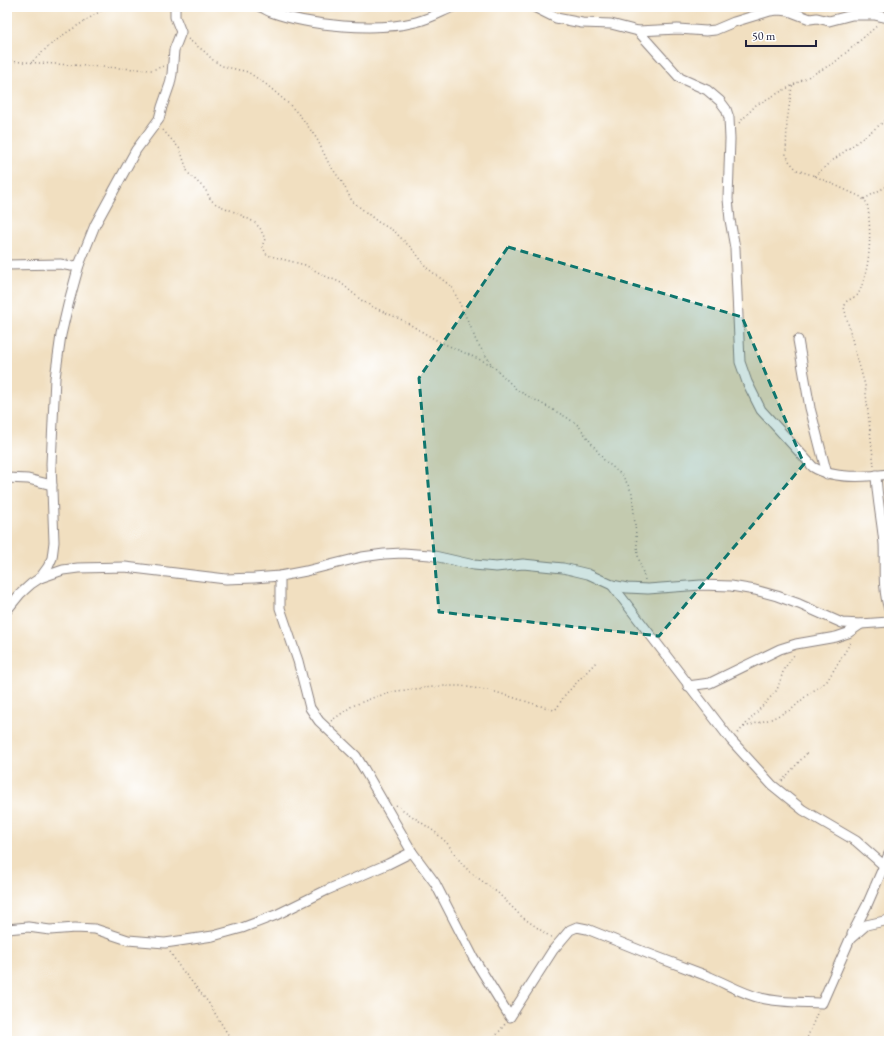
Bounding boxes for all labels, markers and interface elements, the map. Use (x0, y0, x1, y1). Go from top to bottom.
scale bar (746, 22, 816, 48)
text: 50 m (752, 28, 776, 44)

